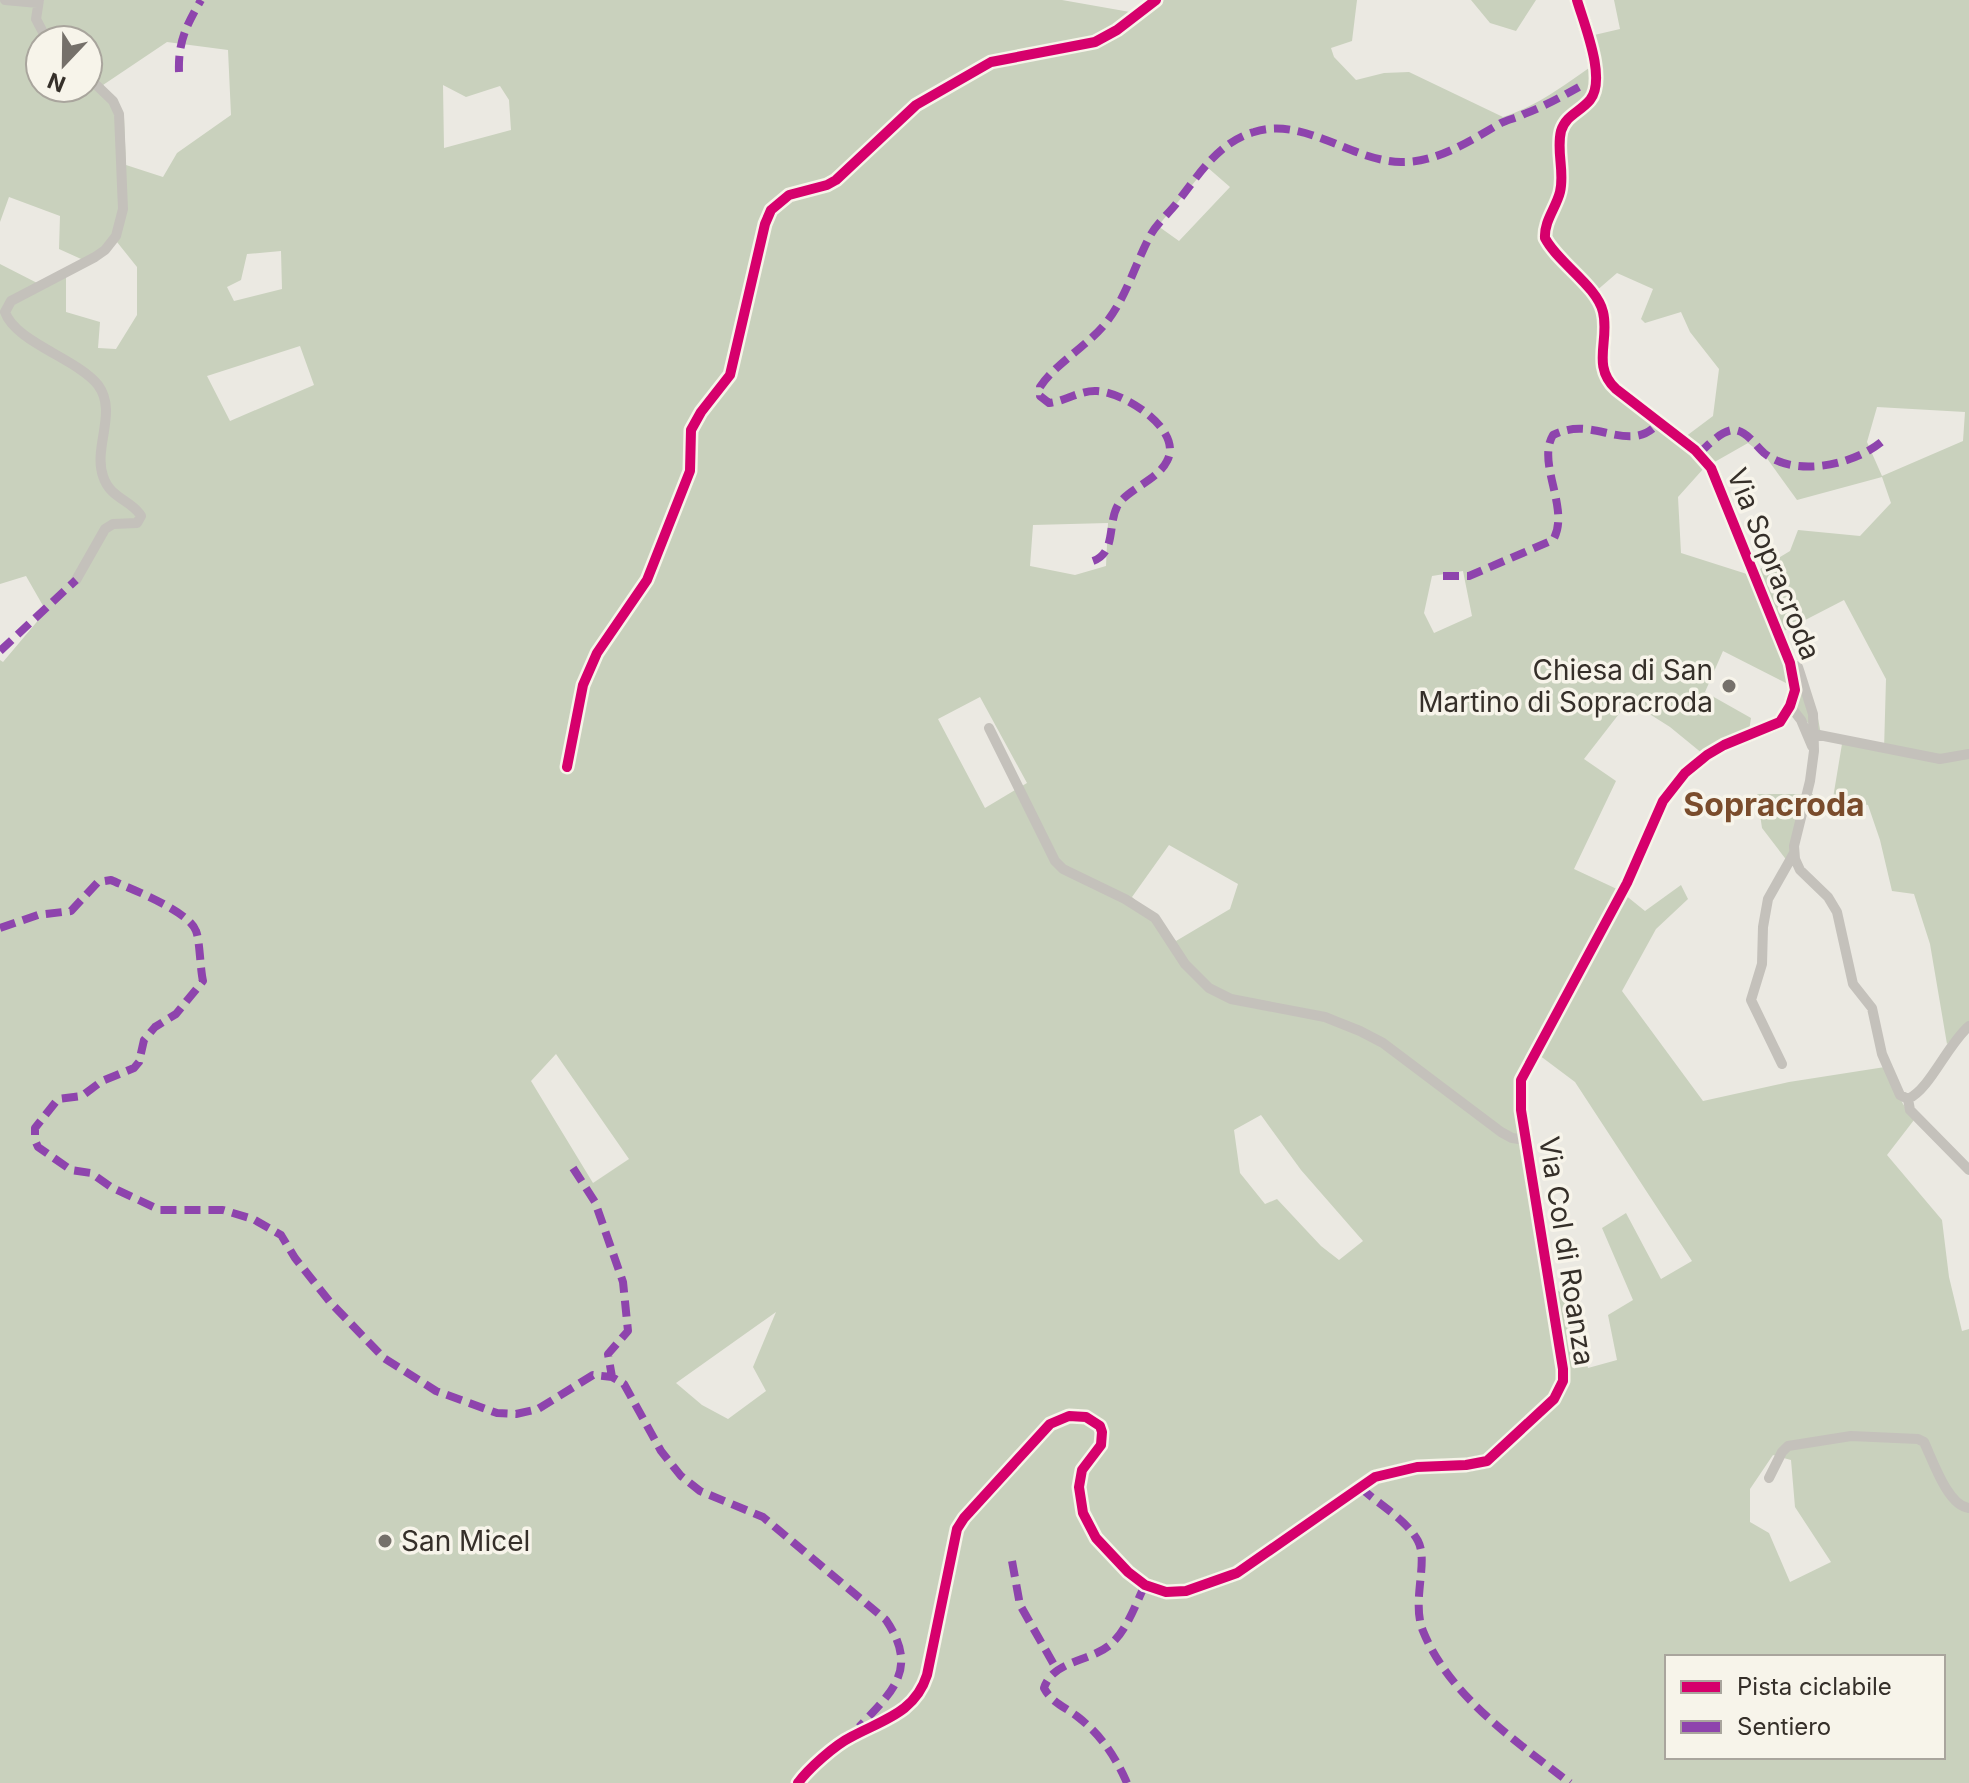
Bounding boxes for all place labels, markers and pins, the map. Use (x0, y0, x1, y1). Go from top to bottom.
place label: Chiesa di San Martino di Sopracroda (1418, 653, 1713, 719)
marker: Chiesa di San Martino di Sopracroda (1720, 677, 1738, 695)
place label: San Micel (401, 1524, 530, 1558)
marker: San Micel (376, 1532, 394, 1550)

